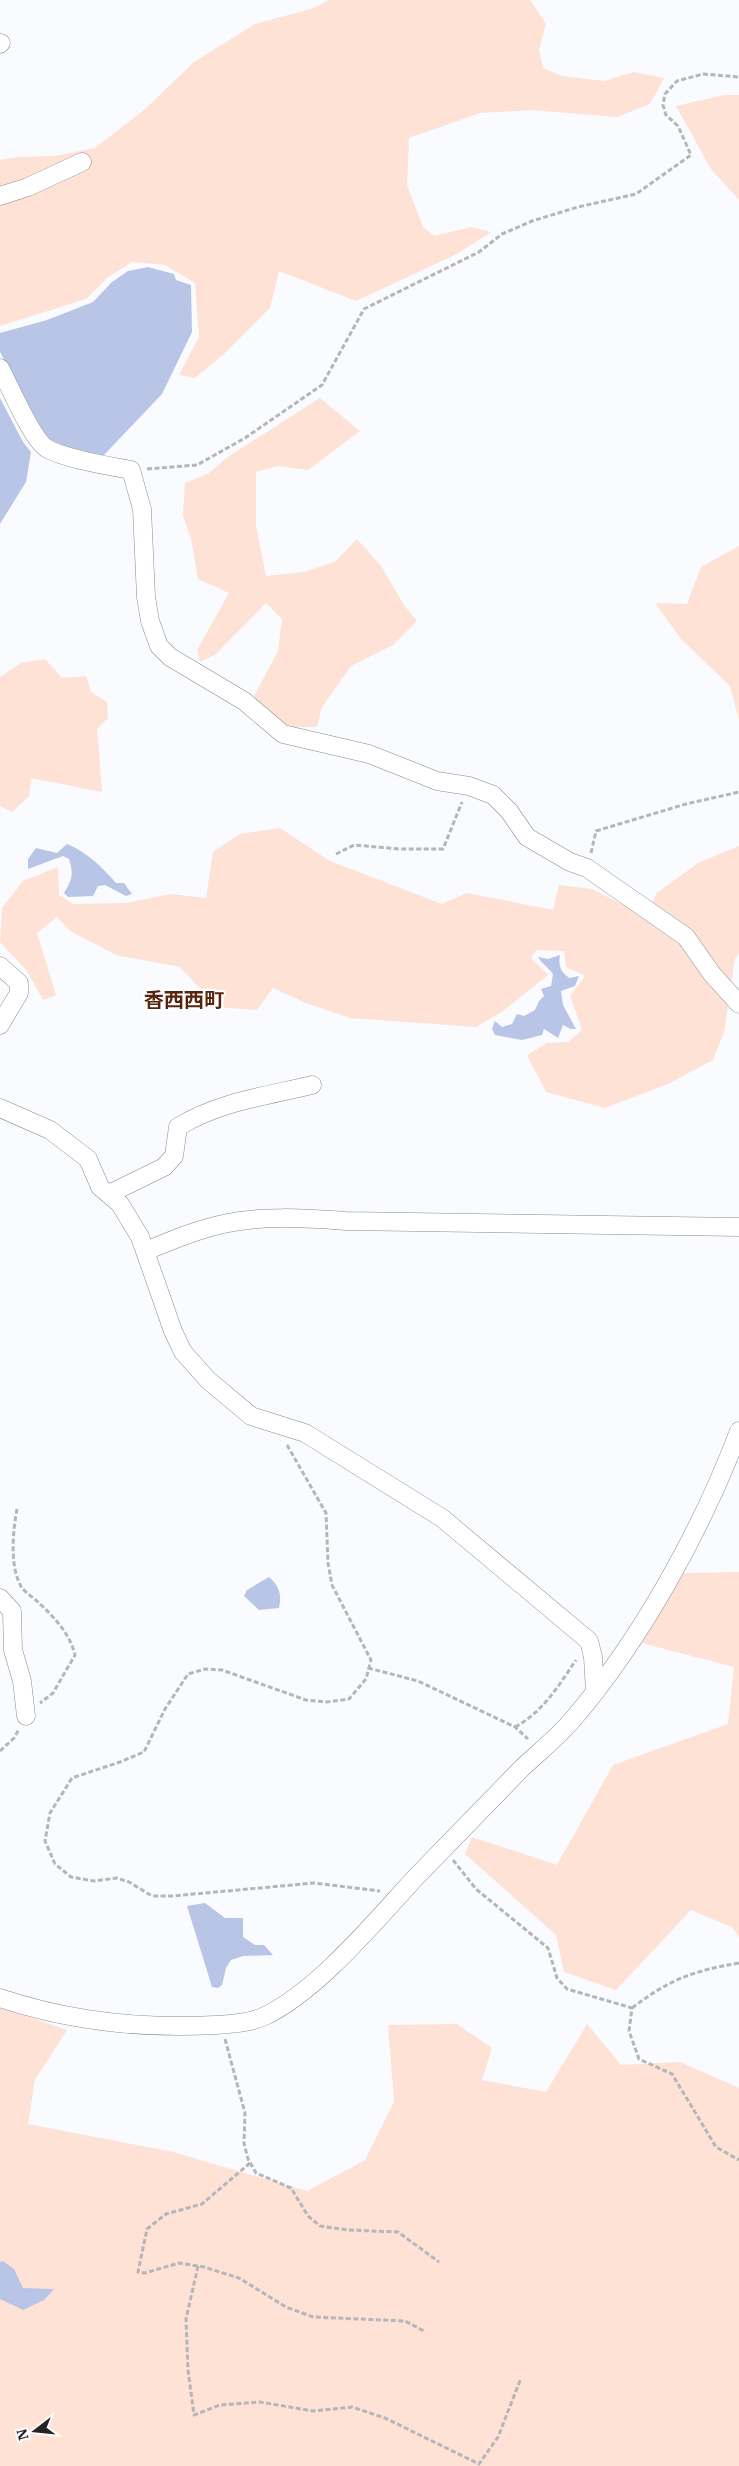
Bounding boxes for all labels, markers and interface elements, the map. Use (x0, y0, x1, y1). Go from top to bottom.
district label: 香西西町 (144, 986, 224, 1013)
north arrow (10, 2406, 60, 2456)
text: N (12, 2427, 33, 2442)

